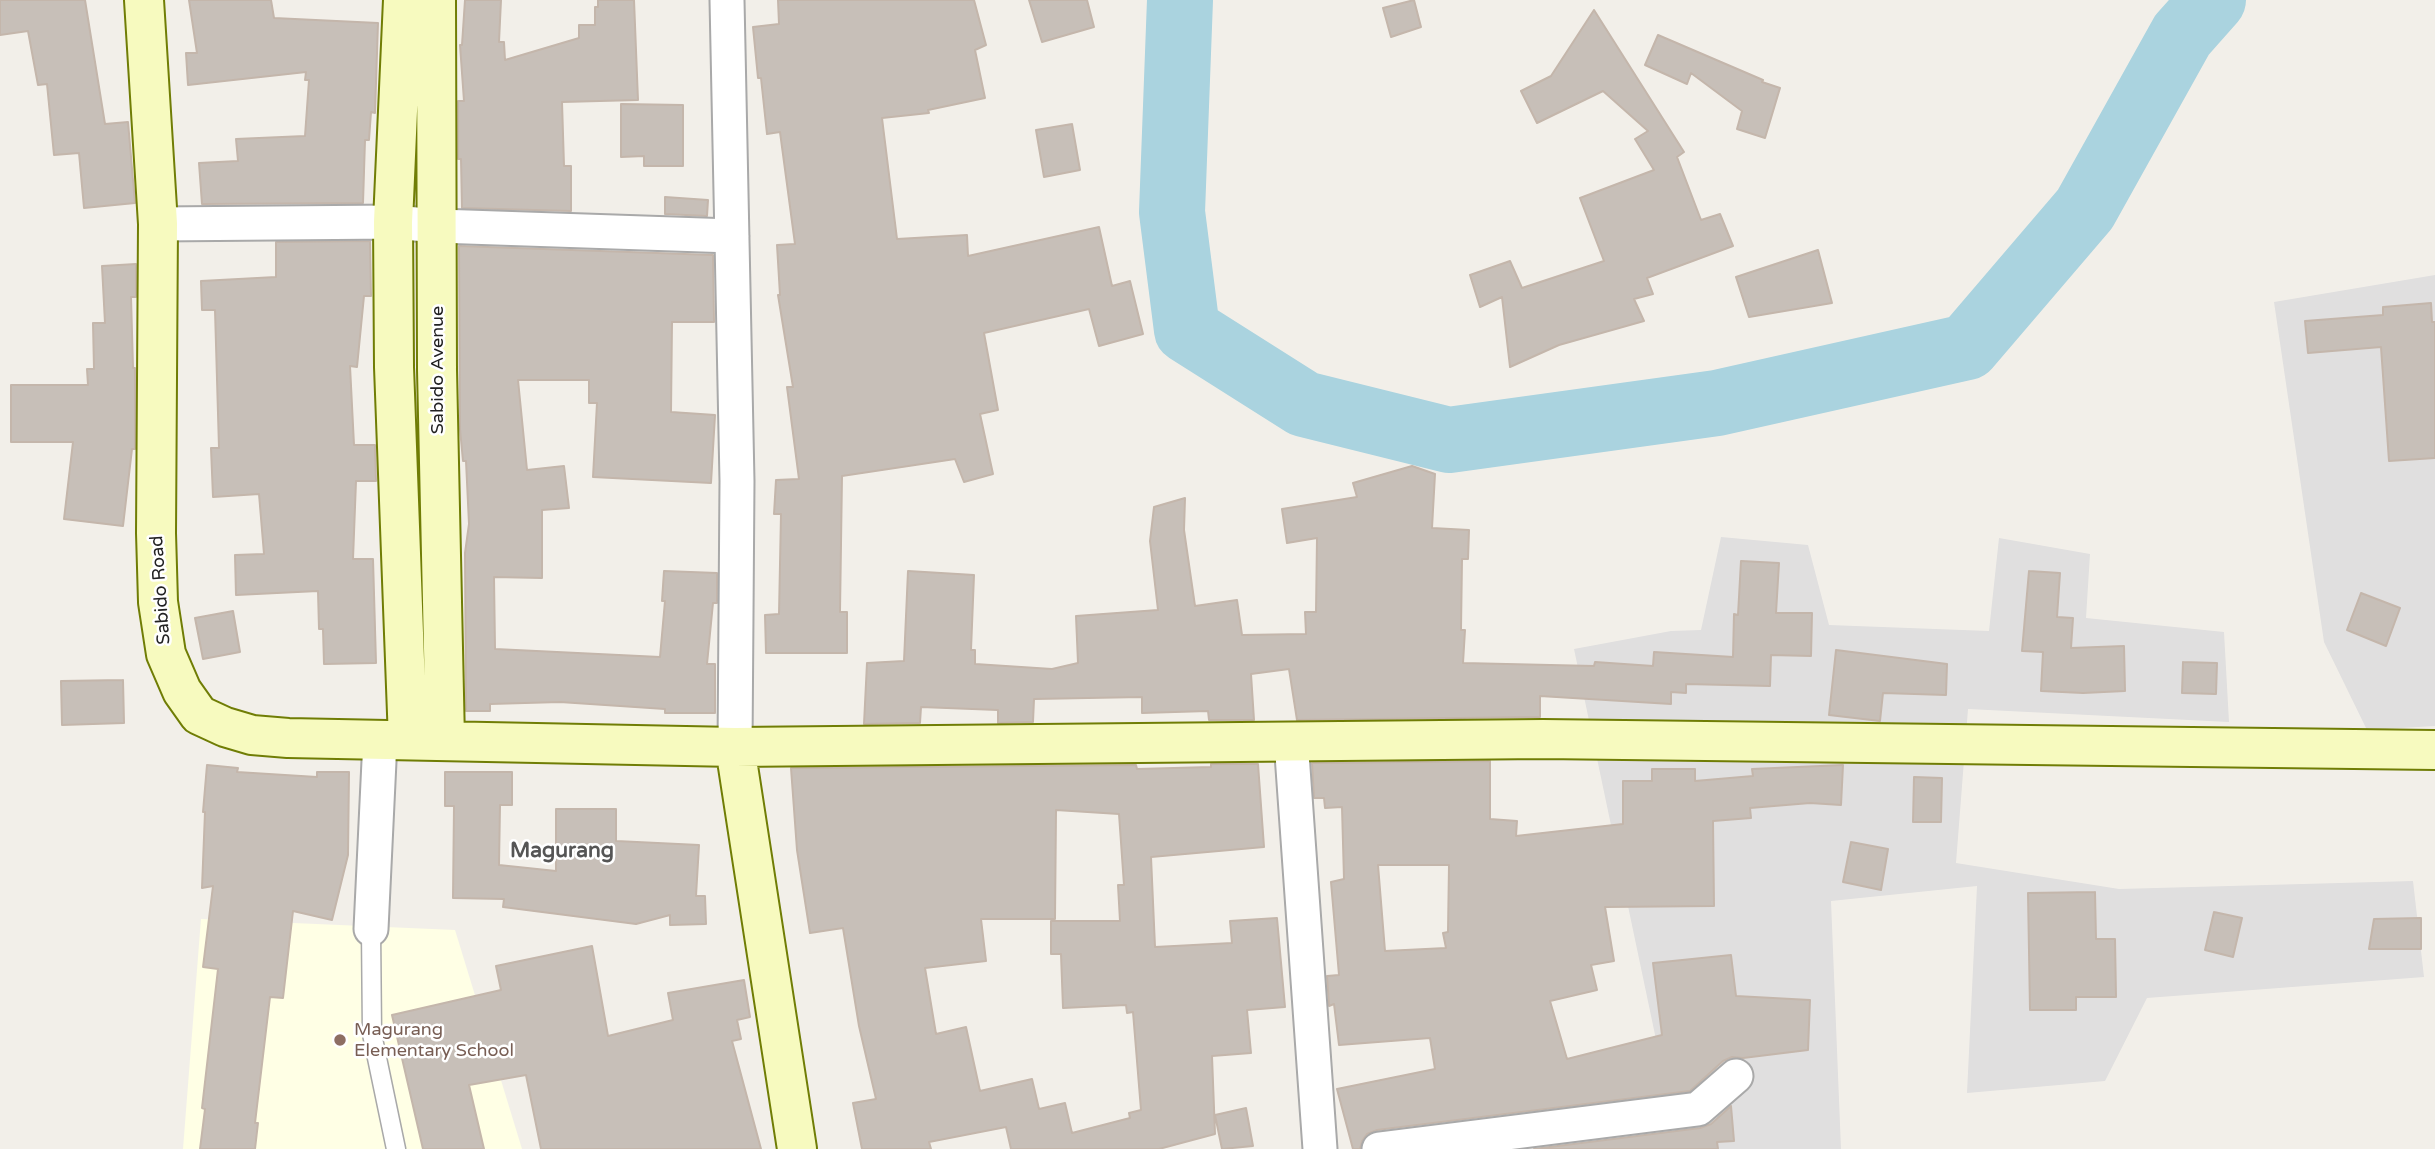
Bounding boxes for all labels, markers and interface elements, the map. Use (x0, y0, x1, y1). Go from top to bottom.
street label: Sabido Avenue (427, 306, 449, 434)
street label: Sabido Road (146, 535, 176, 645)
district label: Magurang (510, 838, 614, 864)
place label: Magurang Elementary School (354, 1019, 514, 1062)
marker: Magurang Elementary School (332, 1032, 348, 1048)

